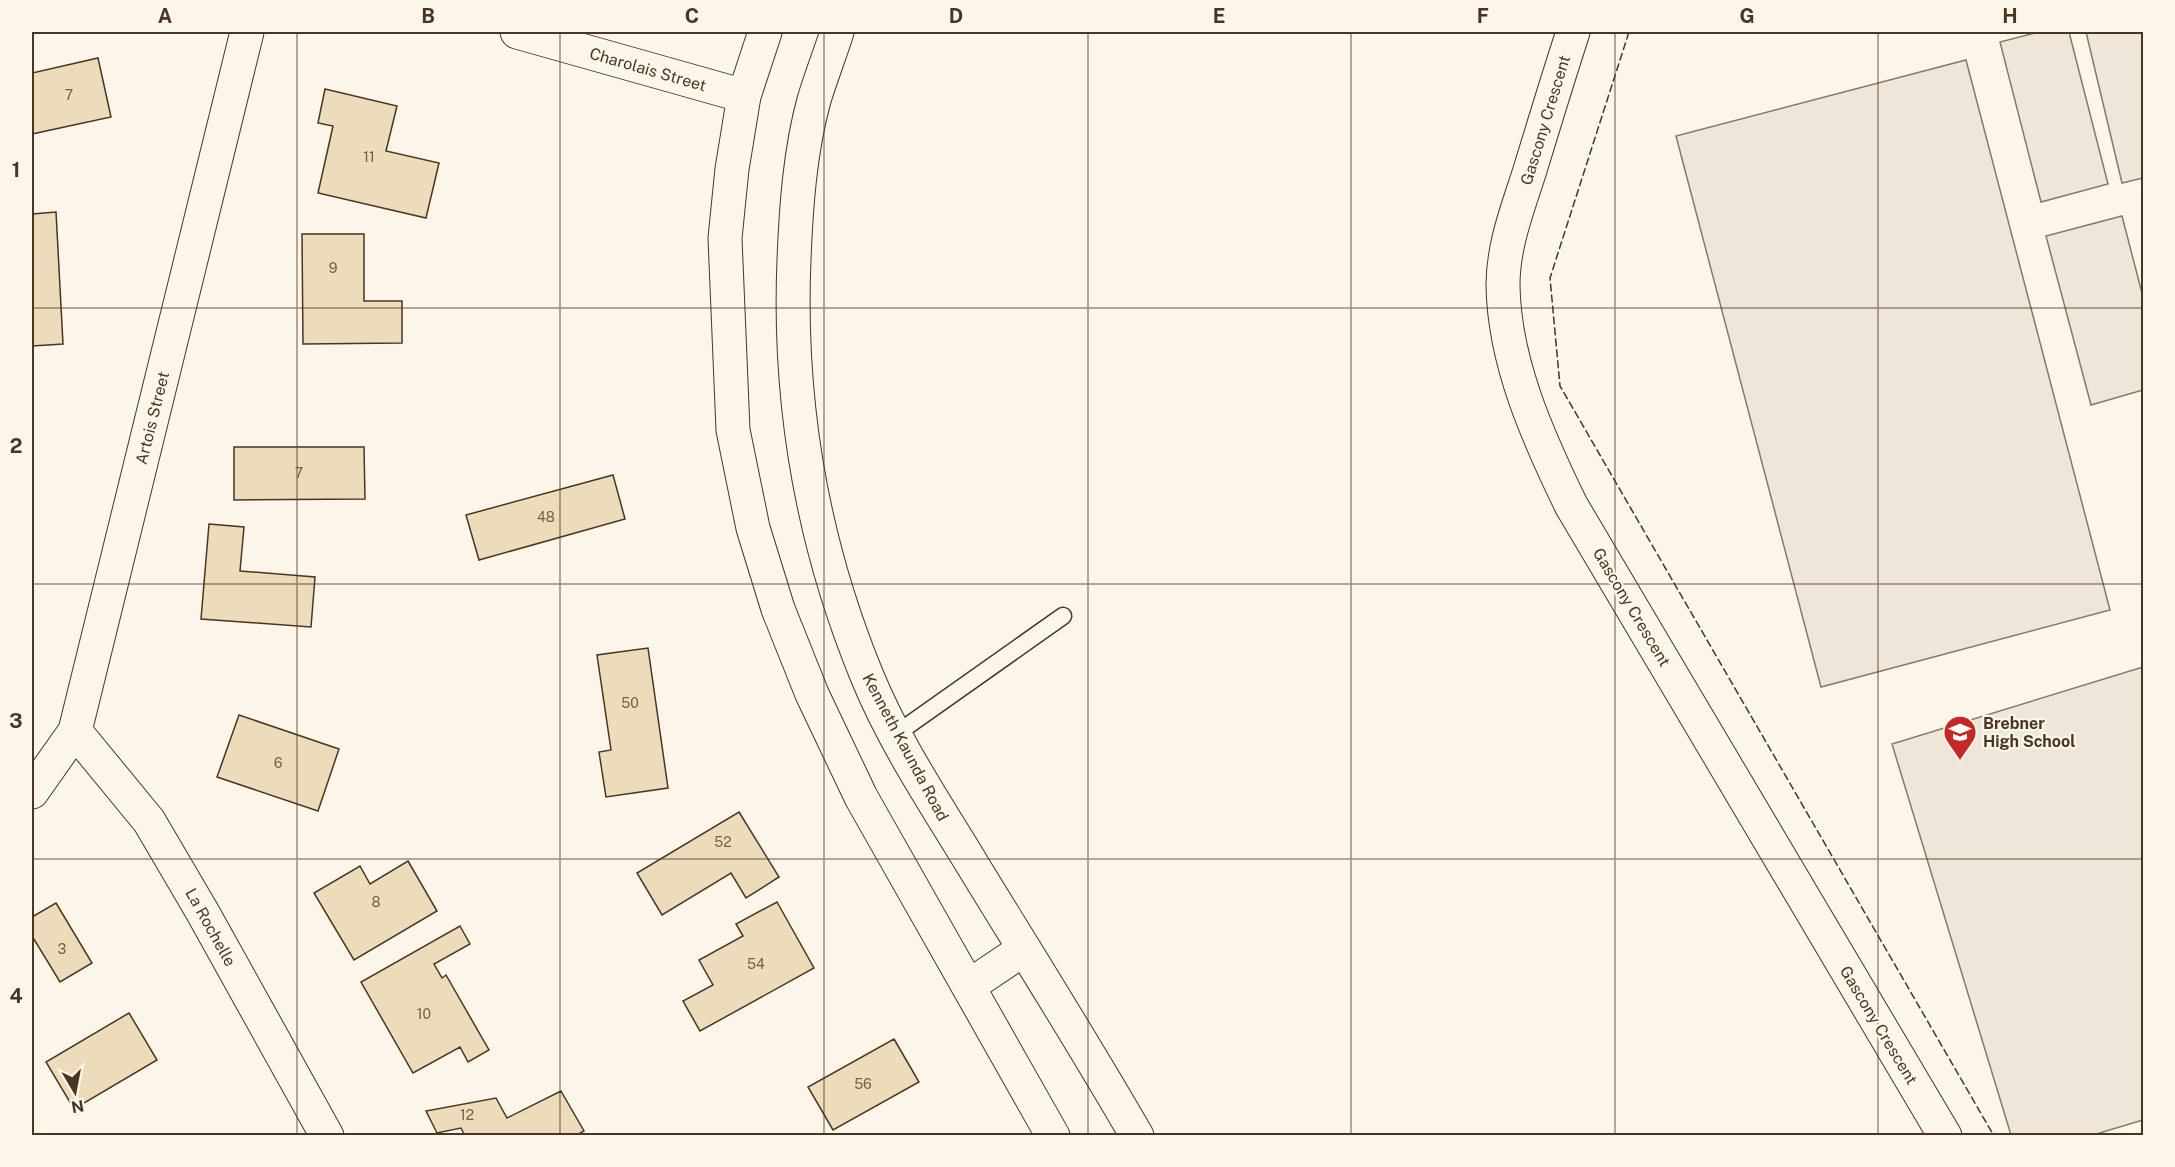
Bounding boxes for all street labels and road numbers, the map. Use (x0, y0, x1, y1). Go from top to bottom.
street label: Charolais Street (587, 44, 708, 95)
street label: Gascony Crescent (1517, 53, 1574, 187)
street label: Artois Street (132, 370, 173, 467)
street label: Gascony Crescent (1589, 545, 1674, 670)
street label: Kenneth Kaunda Road (859, 670, 953, 824)
street label: La Rochelle (181, 885, 240, 970)
street label: Gascony Crescent (1836, 963, 1921, 1088)

